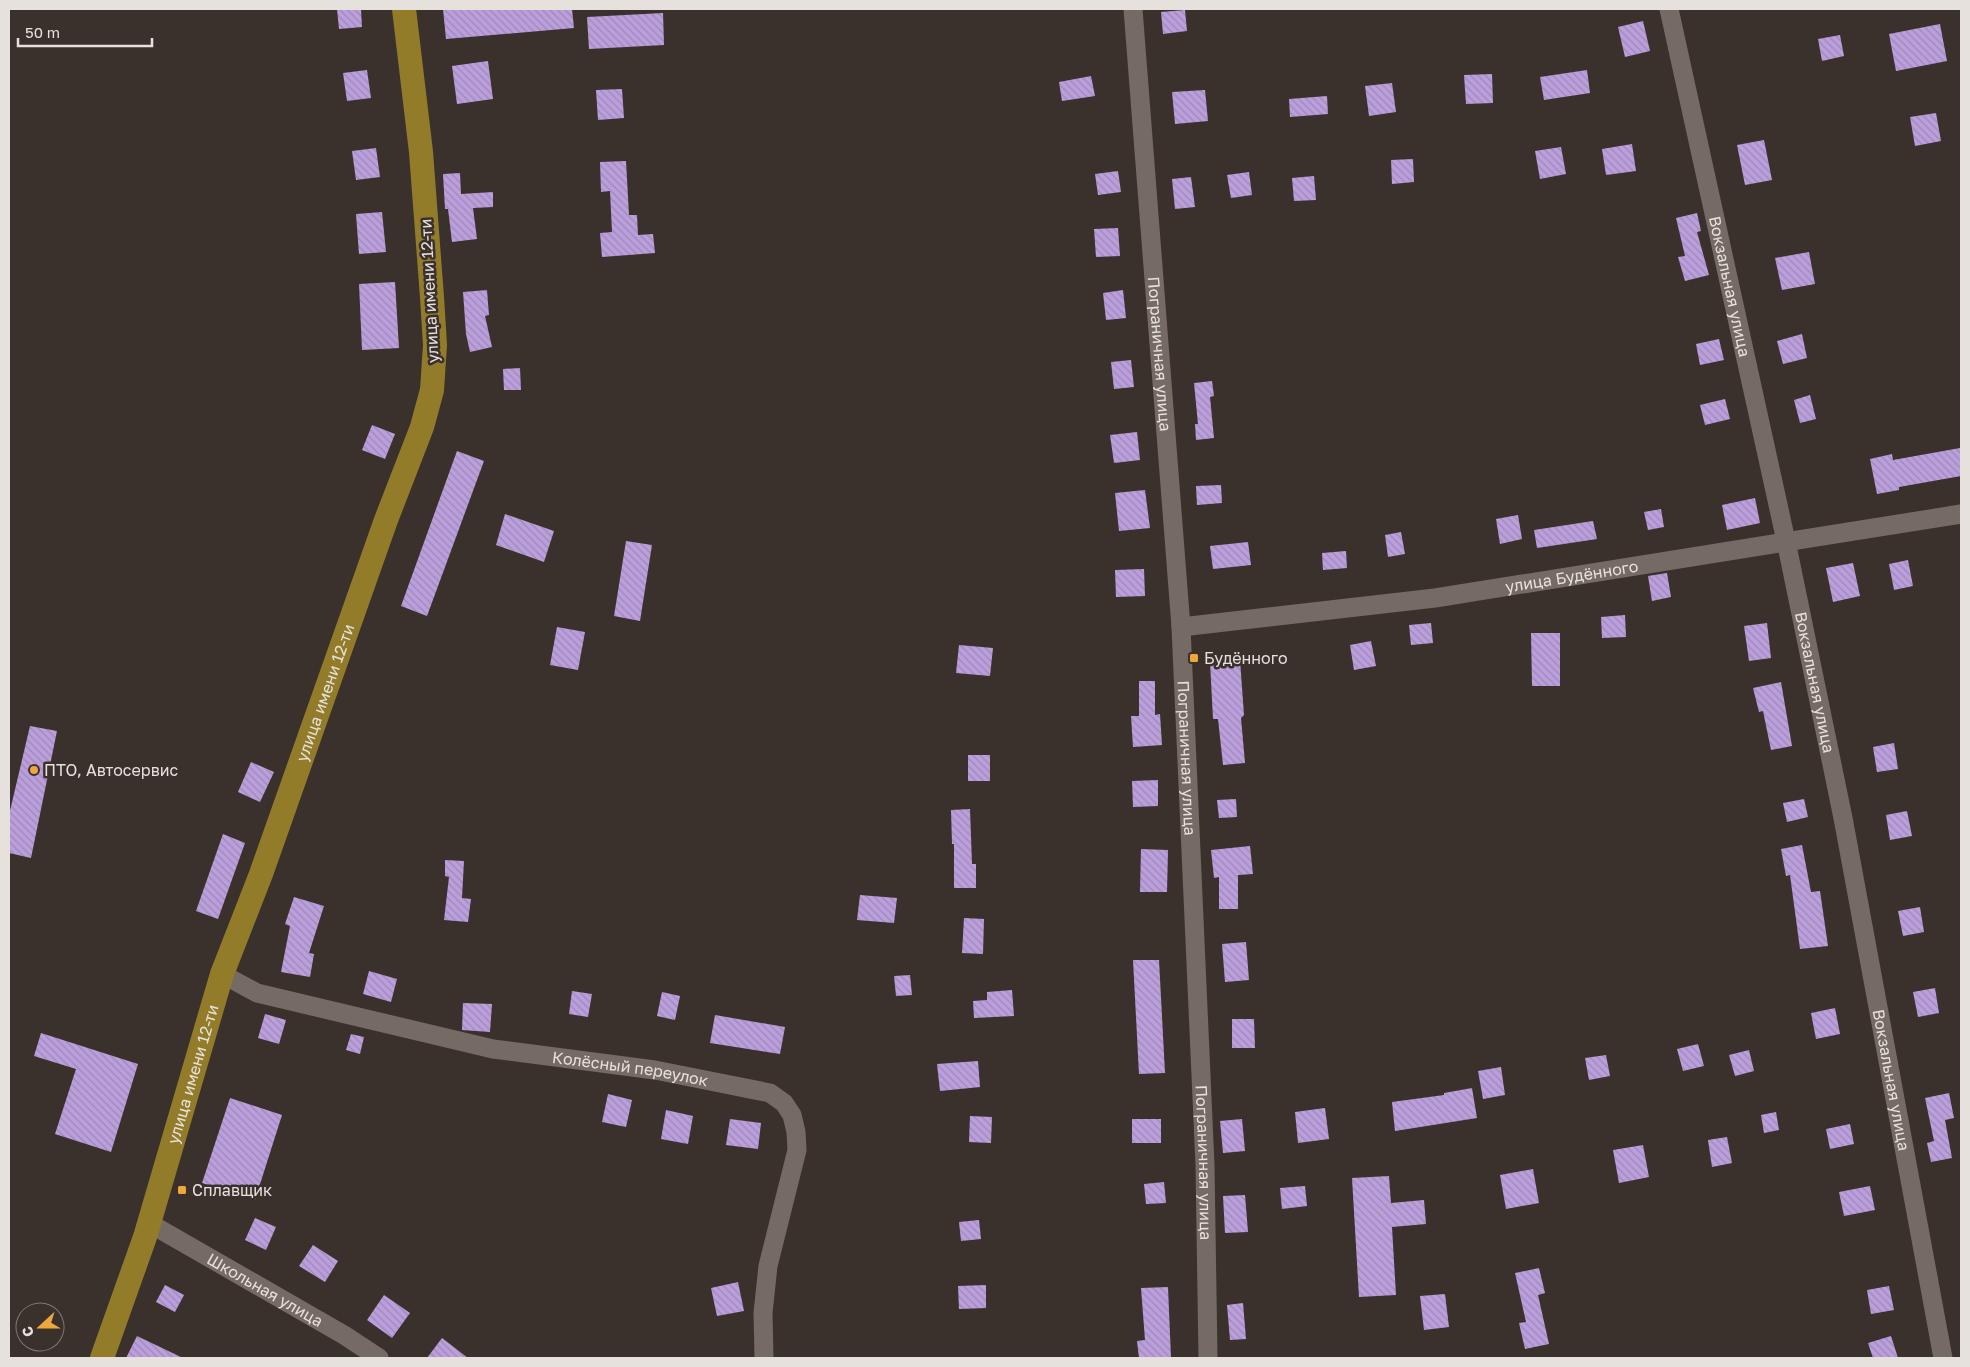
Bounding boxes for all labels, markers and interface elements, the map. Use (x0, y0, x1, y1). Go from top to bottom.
scale bar (18, 15, 151, 47)
text: 50 m (25, 23, 60, 41)
street label: Вокзальная улица (1705, 214, 1755, 359)
street label: улица имени 12-ти (415, 218, 443, 364)
street label: Пограничная улица (1144, 276, 1176, 432)
street label: улица Будённого (1504, 556, 1640, 597)
street label: Вокзальная улица (1791, 610, 1839, 755)
street label: улица имени 12-ти (292, 621, 358, 764)
place label: Будённого (1204, 648, 1288, 668)
marker: Будённого (1188, 652, 1200, 664)
street label: Пограничная улица (1173, 680, 1200, 836)
place label: ПТО, Автосервис (44, 760, 178, 780)
marker: ПТО, Автосервис (28, 764, 40, 776)
street label: улица имени 12-ти (163, 1002, 223, 1146)
street label: Вокзальная улица (1869, 1008, 1914, 1152)
street label: Колёсный переулок (551, 1047, 710, 1090)
street label: Пограничная улица (1191, 1085, 1216, 1240)
place label: Сплавщик (192, 1180, 272, 1200)
marker: Сплавщик (176, 1184, 188, 1196)
street label: Школьная улица (204, 1249, 327, 1331)
north arrow (15, 1302, 65, 1352)
text: С (18, 1324, 37, 1340)

